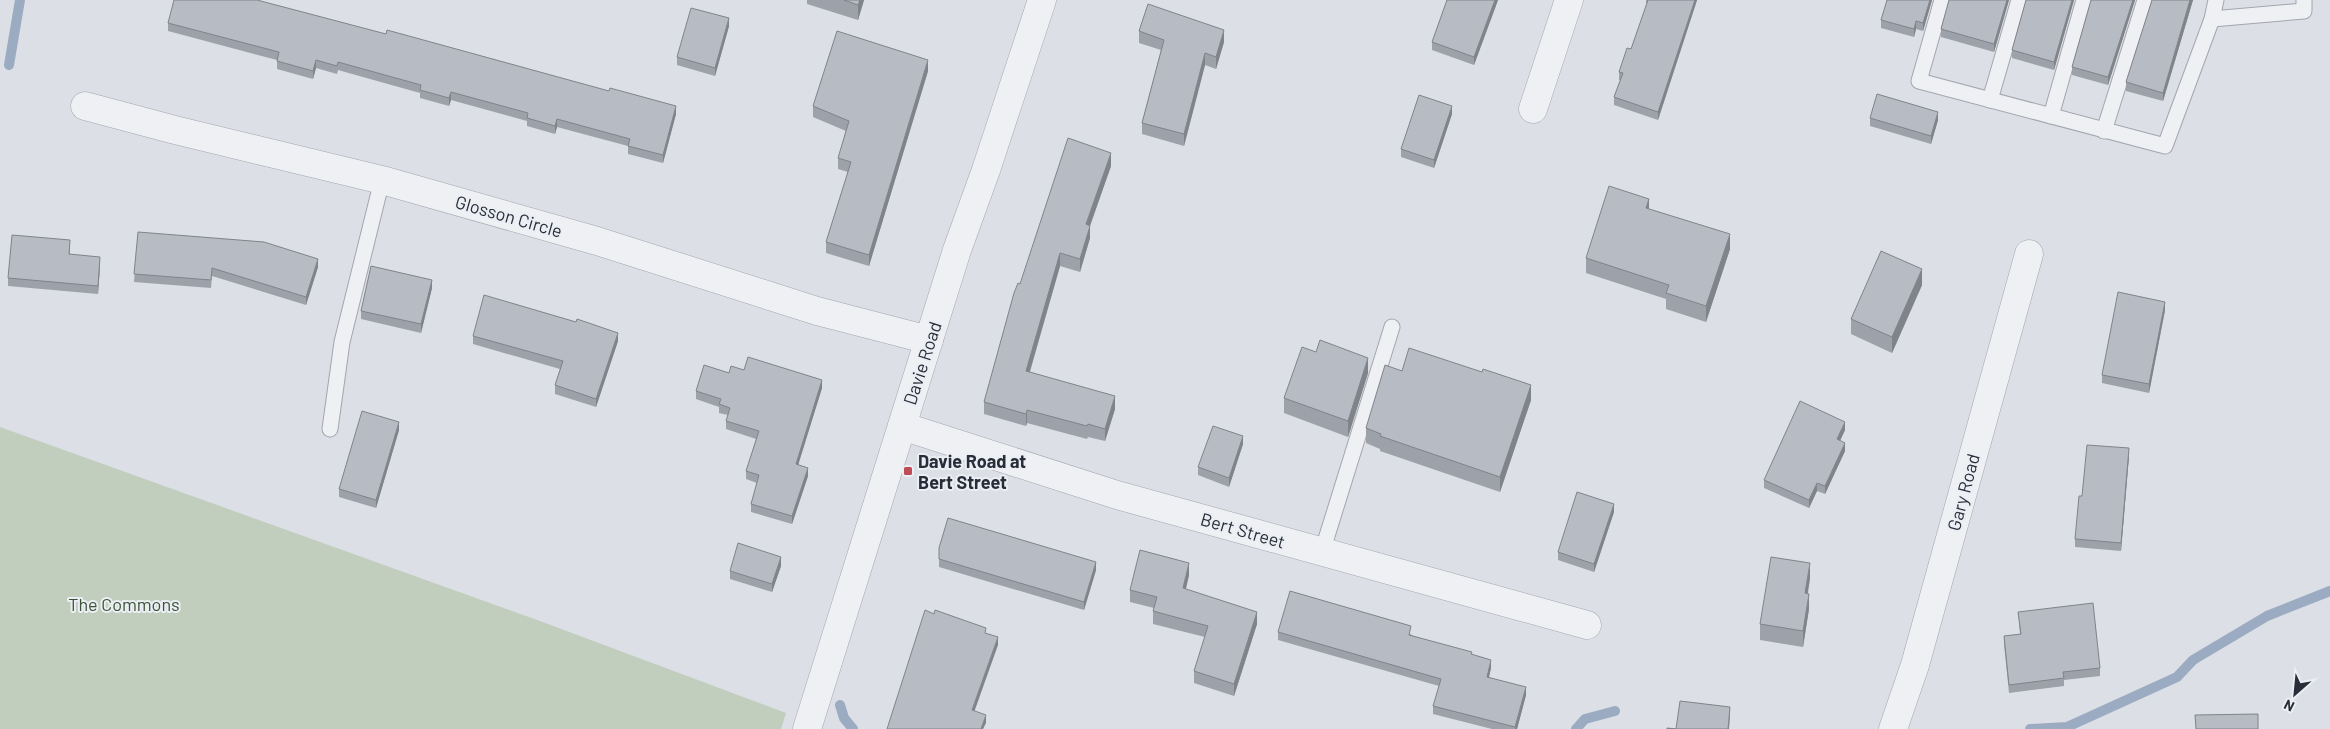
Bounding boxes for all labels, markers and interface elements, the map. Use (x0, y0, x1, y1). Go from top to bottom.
street label: Glosson Circle (453, 190, 565, 242)
street label: Davie Road (898, 319, 946, 407)
place label: Davie Road at Bert Street (918, 450, 1026, 493)
street label: Gary Road (1942, 451, 1984, 533)
marker: Davie Road at Bert Street (902, 465, 914, 477)
street label: Bert Street (1198, 507, 1288, 553)
park label: The Commons (68, 593, 180, 615)
north arrow (2270, 669, 2320, 719)
text: N (2281, 696, 2297, 716)

